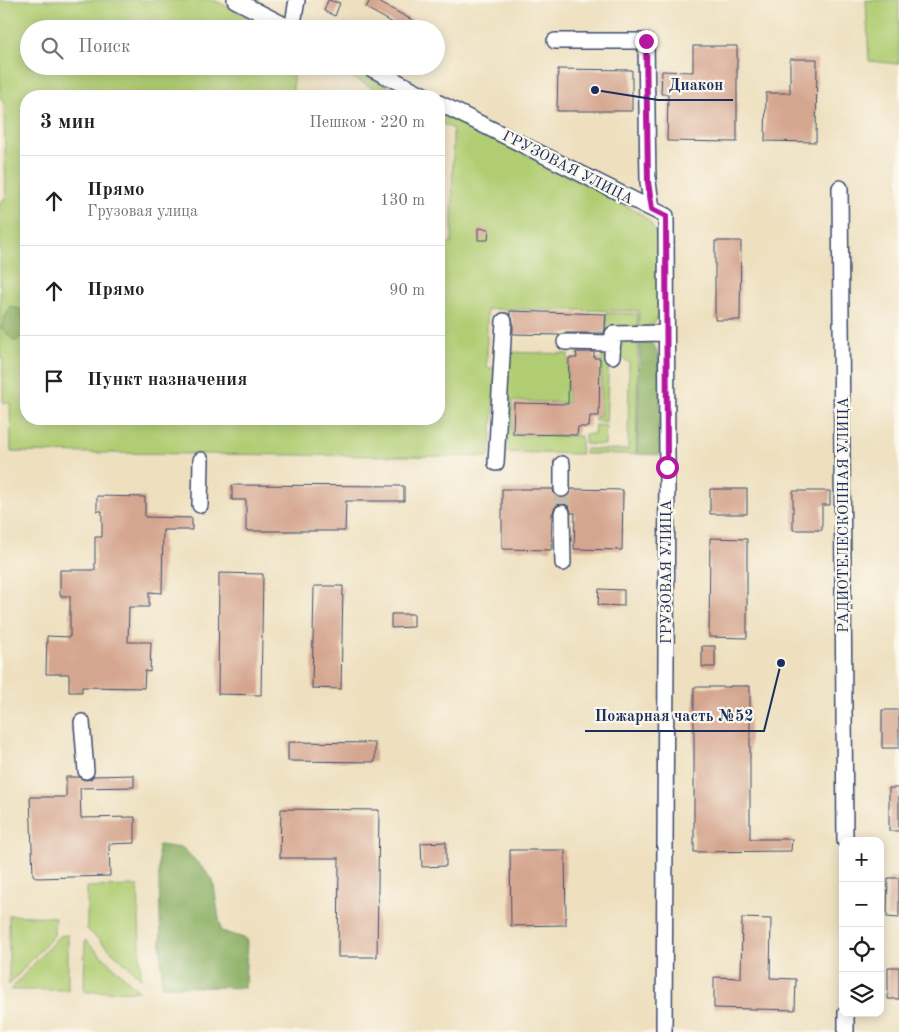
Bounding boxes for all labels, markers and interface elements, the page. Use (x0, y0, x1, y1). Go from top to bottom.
search box (20, 20, 445, 75)
route end (635, 30, 658, 53)
icon: search (38, 34, 66, 62)
text: Поиск (78, 38, 130, 57)
callout: Диакон (658, 69, 733, 100)
text: Диакон (669, 78, 723, 94)
text: 3 мин (40, 112, 95, 133)
text: Пешком · 220 m (309, 115, 425, 131)
street label: ГРУЗОВАЯ УЛИЦА (500, 129, 636, 208)
text: Прямо (87, 181, 145, 200)
icon: ahead (40, 187, 68, 215)
text: 130 m (380, 193, 425, 209)
text: Грузовая улица (87, 204, 198, 220)
icon: ahead (40, 277, 68, 305)
text: Прямо (87, 281, 145, 300)
text: 90 m (389, 283, 425, 299)
icon: arrive (40, 367, 68, 395)
text: Пункт назначения (87, 371, 247, 390)
street label: РАДИОТЕЛЕСКОПНАЯ УЛИЦА (837, 397, 852, 633)
route start (656, 456, 679, 479)
street label: ГРУЗОВАЯ УЛИЦА (660, 499, 675, 644)
callout: Пожарная часть №52 (585, 700, 764, 731)
text: Пожарная часть №52 (594, 709, 754, 725)
map controls (839, 837, 884, 1017)
button: + (839, 837, 884, 882)
button: − (839, 882, 884, 927)
button: locate (839, 927, 884, 972)
button: layers (839, 972, 884, 1017)

